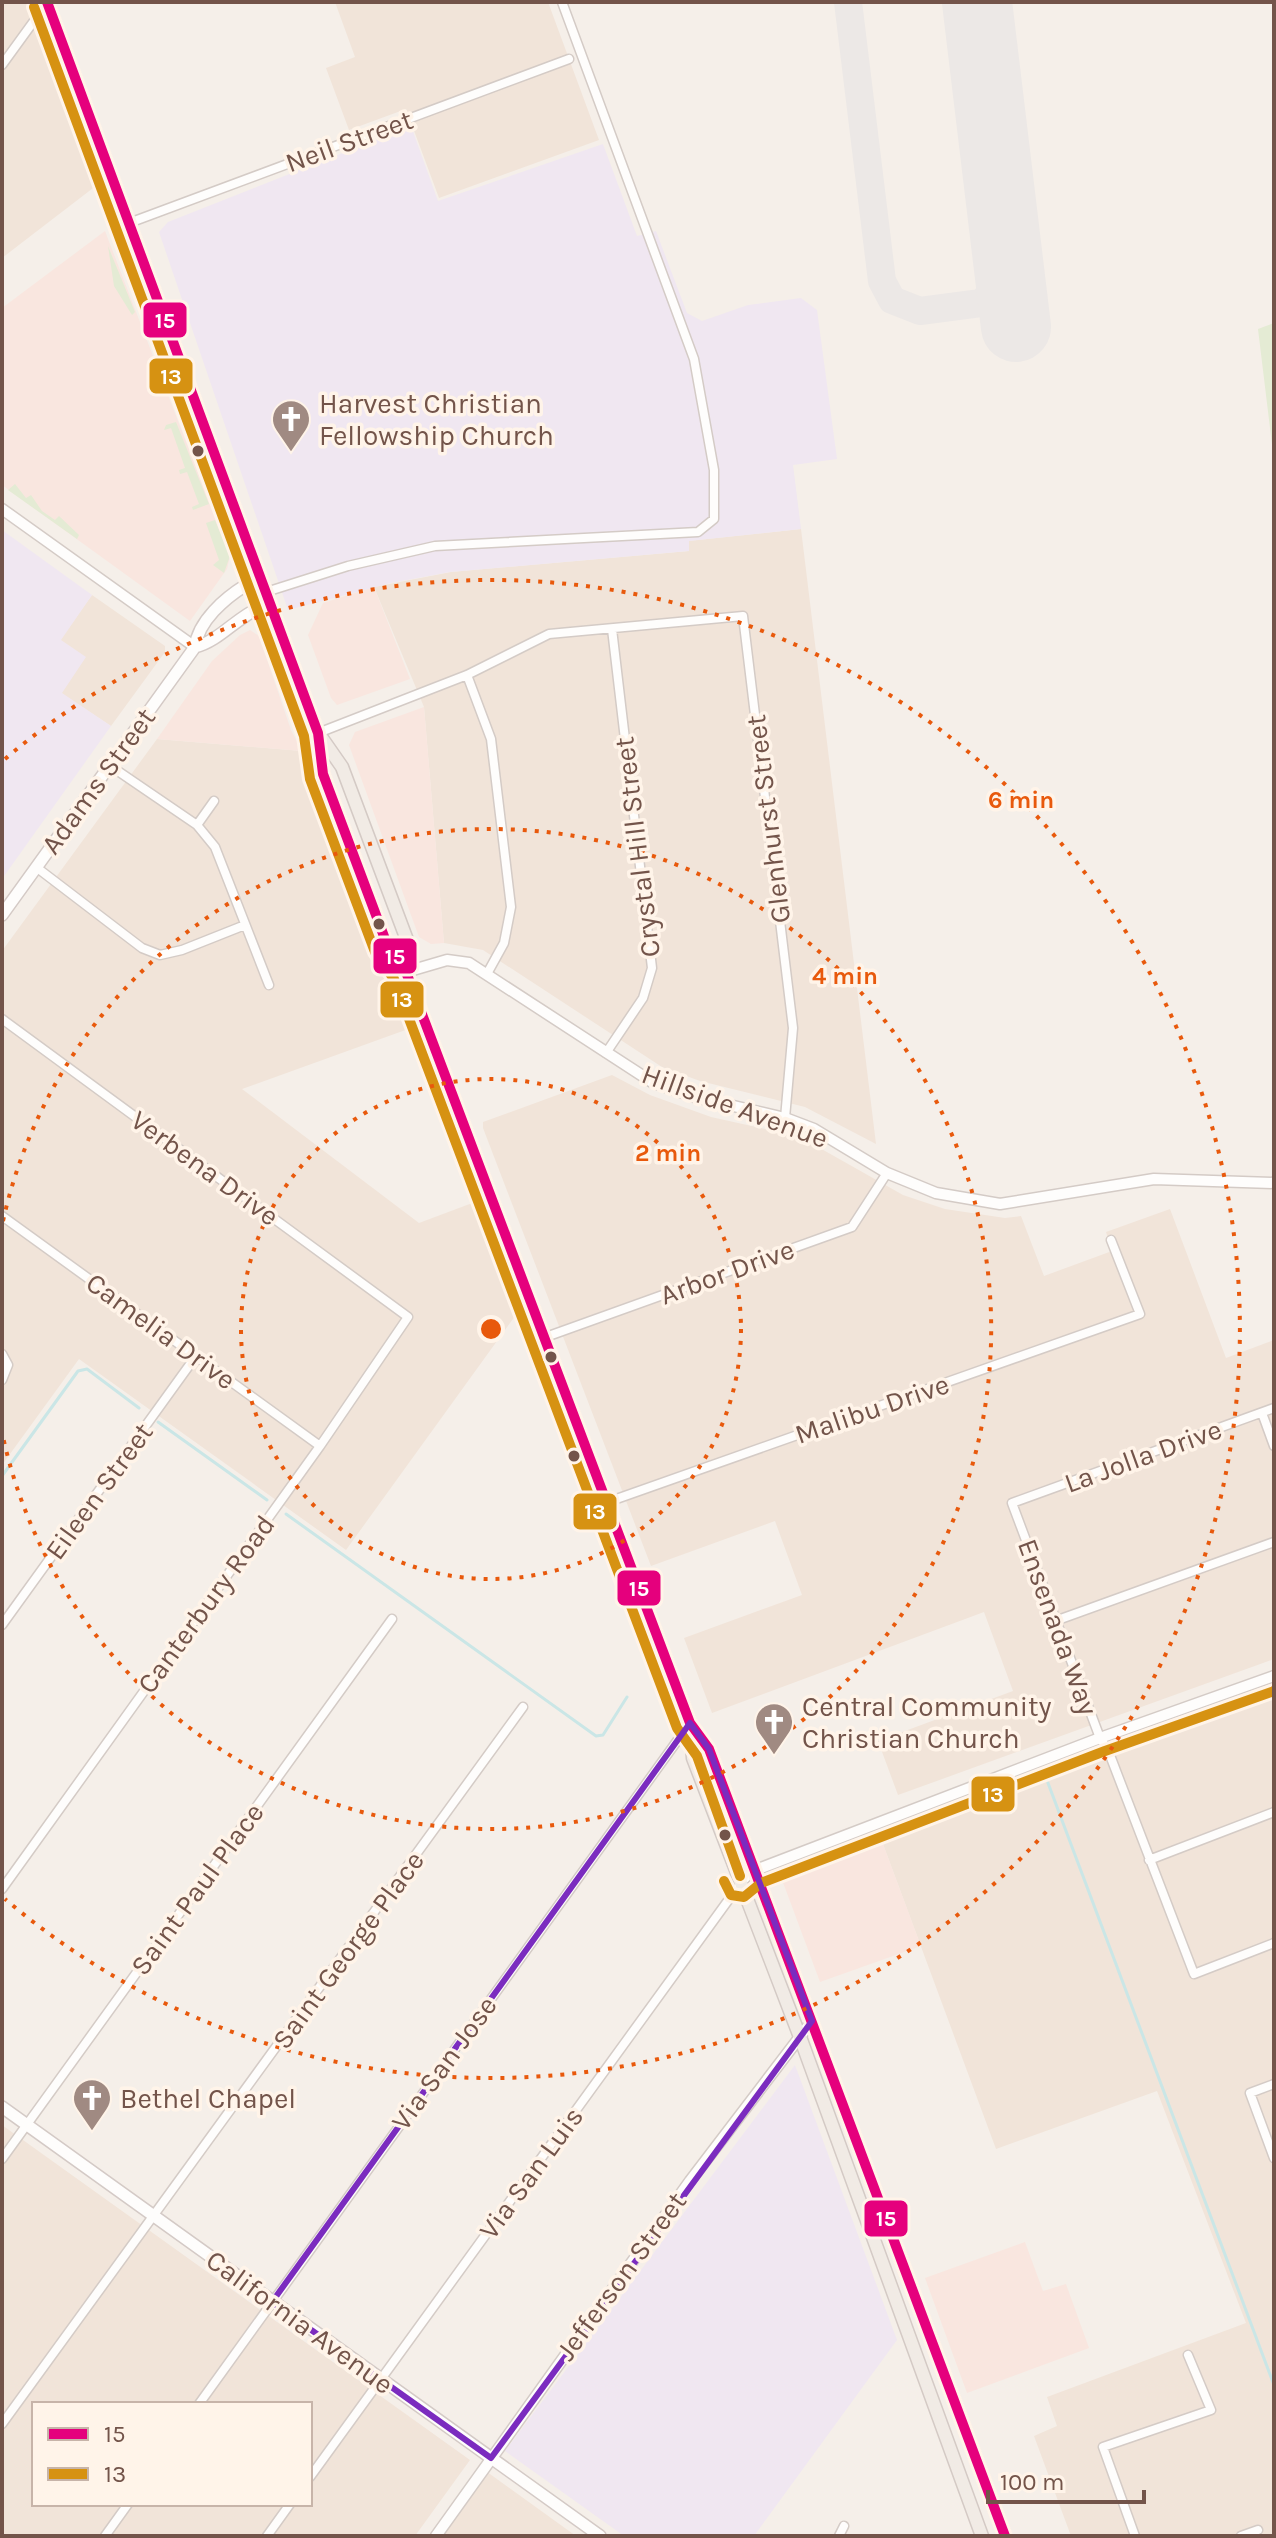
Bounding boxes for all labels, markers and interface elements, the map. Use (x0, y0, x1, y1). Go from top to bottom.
street label: Neil Street (281, 103, 417, 179)
line badge: 15 (142, 301, 188, 339)
text: 15 (155, 308, 175, 334)
line badge: 13 (148, 357, 194, 395)
text: 13 (160, 364, 182, 390)
place label: Harvest Christian Fellowship Church (319, 387, 554, 452)
church icon: Harvest Christian Fellowship Church (270, 398, 312, 453)
unlabelled marker (190, 443, 206, 459)
street label: Adams Street (34, 702, 162, 860)
street label: Glenhurst Street (739, 713, 797, 925)
street label: Crystal Hill Street (607, 735, 667, 959)
text: 6 min (988, 786, 1054, 814)
unlabelled marker (371, 916, 387, 932)
line badge: 15 (372, 937, 418, 975)
text: 15 (385, 944, 405, 970)
text: 4 min (812, 962, 878, 990)
line badge: 13 (379, 980, 425, 1019)
text: 13 (391, 987, 413, 1013)
street label: Hillside Avenue (637, 1057, 833, 1155)
street label: Verbena Drive (125, 1103, 285, 1233)
text: 2 min (635, 1139, 701, 1167)
street label: Arbor Drive (655, 1233, 799, 1311)
street label: Camelia Drive (80, 1266, 242, 1396)
centre of rings (477, 1315, 505, 1343)
unlabelled marker (543, 1349, 559, 1365)
street label: Malibu Drive (791, 1367, 953, 1451)
street label: La Jolla Drive (1060, 1412, 1226, 1500)
street label: Eileen Street (38, 1416, 160, 1566)
unlabelled marker (566, 1448, 582, 1464)
line badge: 13 (572, 1492, 618, 1531)
text: 13 (584, 1499, 606, 1525)
street label: Canterbury Road (130, 1508, 282, 1700)
street label: Ensenada Way (1011, 1534, 1105, 1720)
line badge: 15 (616, 1569, 662, 1607)
text: 15 (629, 1576, 649, 1602)
place label: Central Community Christian Church (802, 1690, 1052, 1755)
church icon: Central Community Christian Church (753, 1701, 795, 1756)
line badge: 13 (970, 1775, 1016, 1813)
text: 13 (982, 1782, 1004, 1808)
street label: Saint Paul Place (123, 1796, 271, 1982)
unlabelled marker (717, 1827, 733, 1843)
street label: Saint George Place (265, 1845, 431, 2055)
street label: Via San Jose (384, 1989, 504, 2137)
church icon: Bethel Chapel (71, 2077, 113, 2132)
place label: Bethel Chapel (120, 2082, 296, 2115)
street label: Via San Luis (472, 2101, 590, 2245)
street label: Jefferson Street (549, 2185, 693, 2367)
line badge: 15 (863, 2199, 909, 2238)
text: 15 (876, 2206, 896, 2232)
street label: California Avenue (200, 2243, 400, 2401)
legend (32, 2402, 312, 2506)
text: 15 (104, 2420, 125, 2448)
scale bar (988, 2454, 1144, 2504)
text: 13 (104, 2460, 126, 2488)
text: 100 m (1000, 2468, 1065, 2496)

